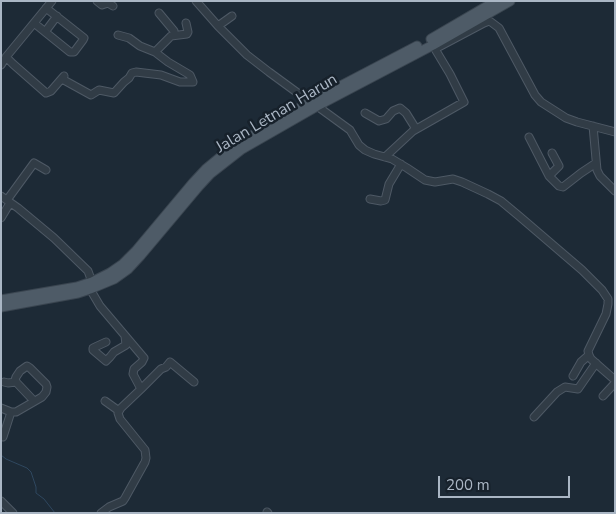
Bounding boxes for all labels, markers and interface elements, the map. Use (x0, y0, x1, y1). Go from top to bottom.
street label: Jalan Letnan Harun (213, 70, 341, 158)
scale bar (441, 466, 574, 498)
text: 200 m (446, 475, 490, 495)

